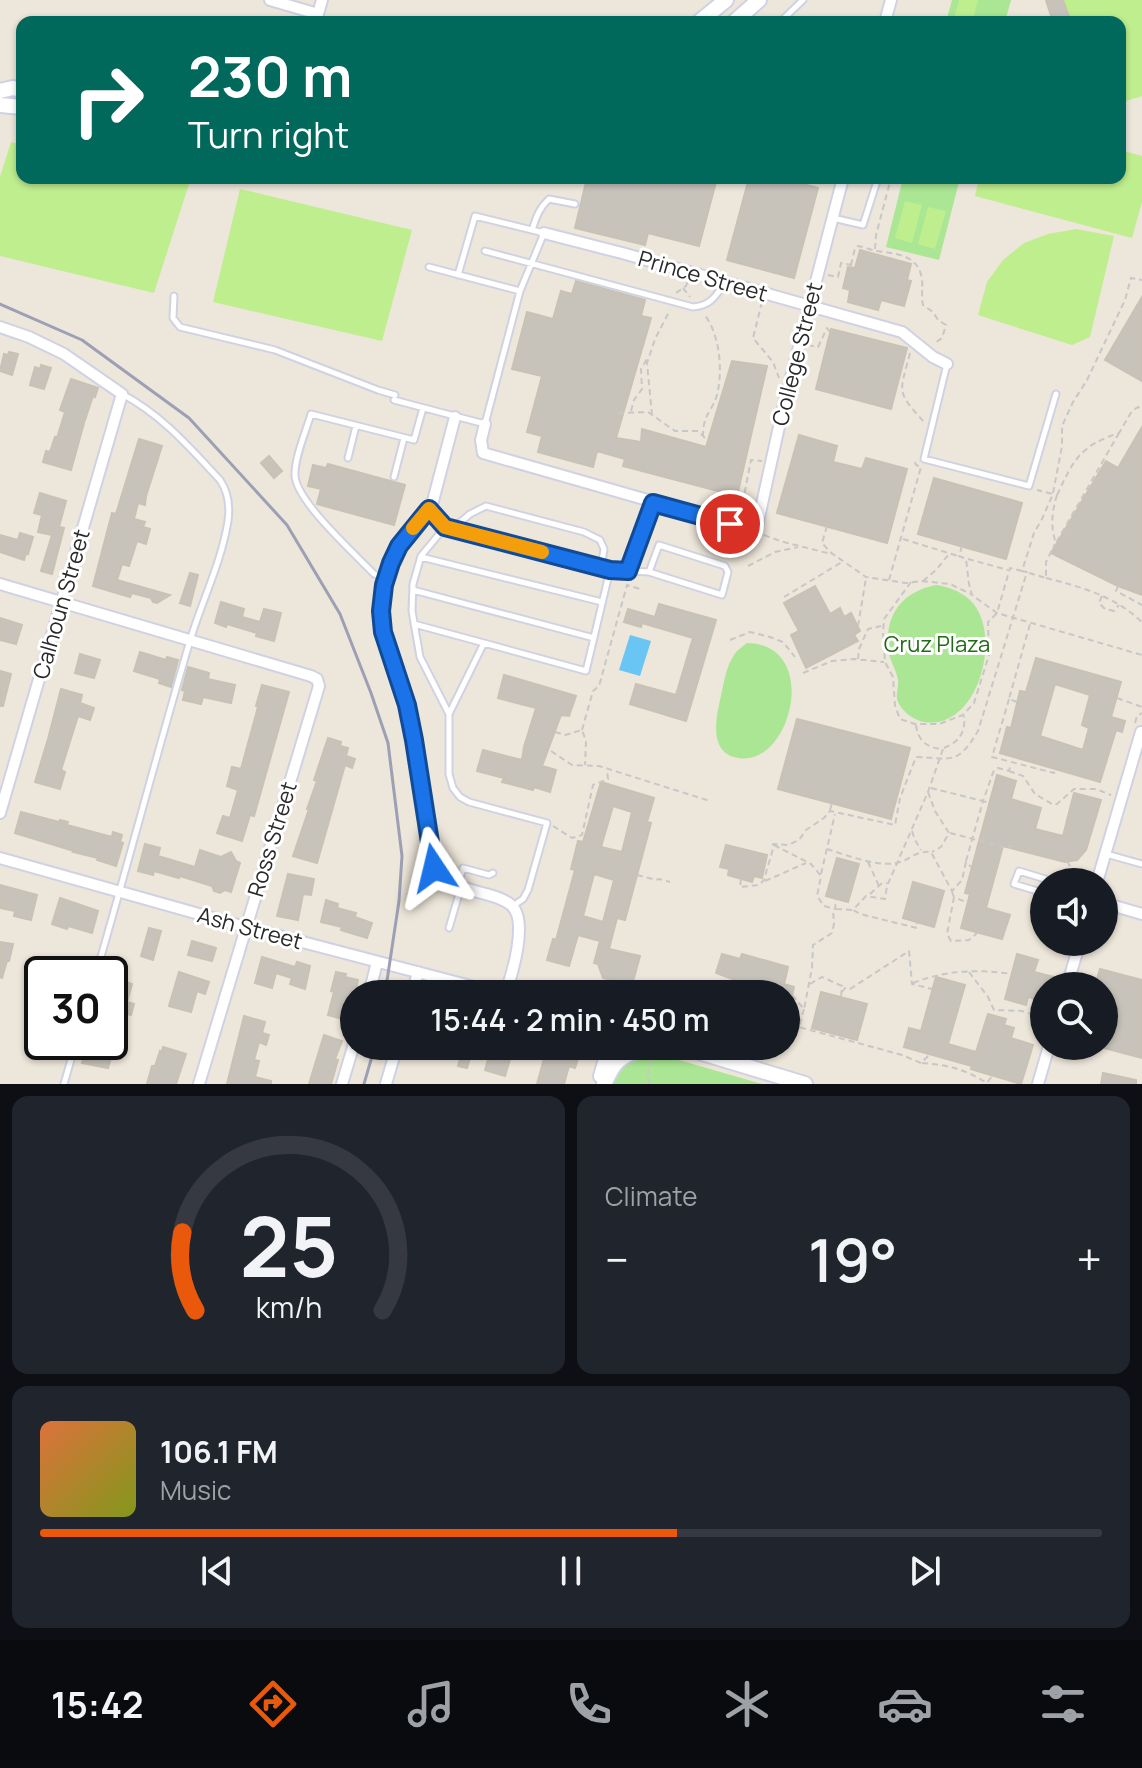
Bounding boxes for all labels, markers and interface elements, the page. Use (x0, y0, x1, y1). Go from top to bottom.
text: 230 m (188, 37, 352, 114)
icon: right (56, 48, 160, 152)
text: Turn right (188, 110, 349, 159)
street label: Prince Street (635, 243, 771, 309)
street label: College Street (765, 279, 829, 429)
pin (696, 490, 764, 558)
icon: arrive (708, 502, 752, 546)
street label: Calhoun Street (25, 526, 97, 682)
park label: Cruz Plaza (884, 629, 990, 659)
street label: Ross Street (240, 778, 304, 900)
position arrow (392, 826, 476, 910)
map controls (1030, 868, 1118, 1060)
button: sound (1030, 868, 1118, 956)
street label: Ash Street (194, 900, 306, 956)
speed limit sign: 30 (24, 956, 128, 1060)
button: search (1030, 972, 1118, 1060)
text: 15:44 · 2 min · 450 m (431, 999, 709, 1040)
text: Climate (605, 1178, 697, 1214)
text: 25 (239, 1188, 338, 1302)
text: 19° (808, 1218, 898, 1300)
text: − (605, 1229, 629, 1289)
text: + (1077, 1229, 1102, 1289)
text: km/h (255, 1288, 322, 1327)
text: 106.1 FM (160, 1431, 278, 1472)
text: Music (160, 1472, 231, 1508)
icon: previous (195, 1549, 239, 1593)
icon: pause (549, 1549, 593, 1593)
icon: next (903, 1549, 947, 1593)
icon: directions (245, 1676, 301, 1732)
icon: music (403, 1676, 459, 1732)
icon: phone (561, 1676, 617, 1732)
icon: climate (719, 1676, 775, 1732)
icon: car (877, 1676, 933, 1732)
icon: filters (1035, 1676, 1091, 1732)
text: 15:42 (51, 1680, 144, 1729)

